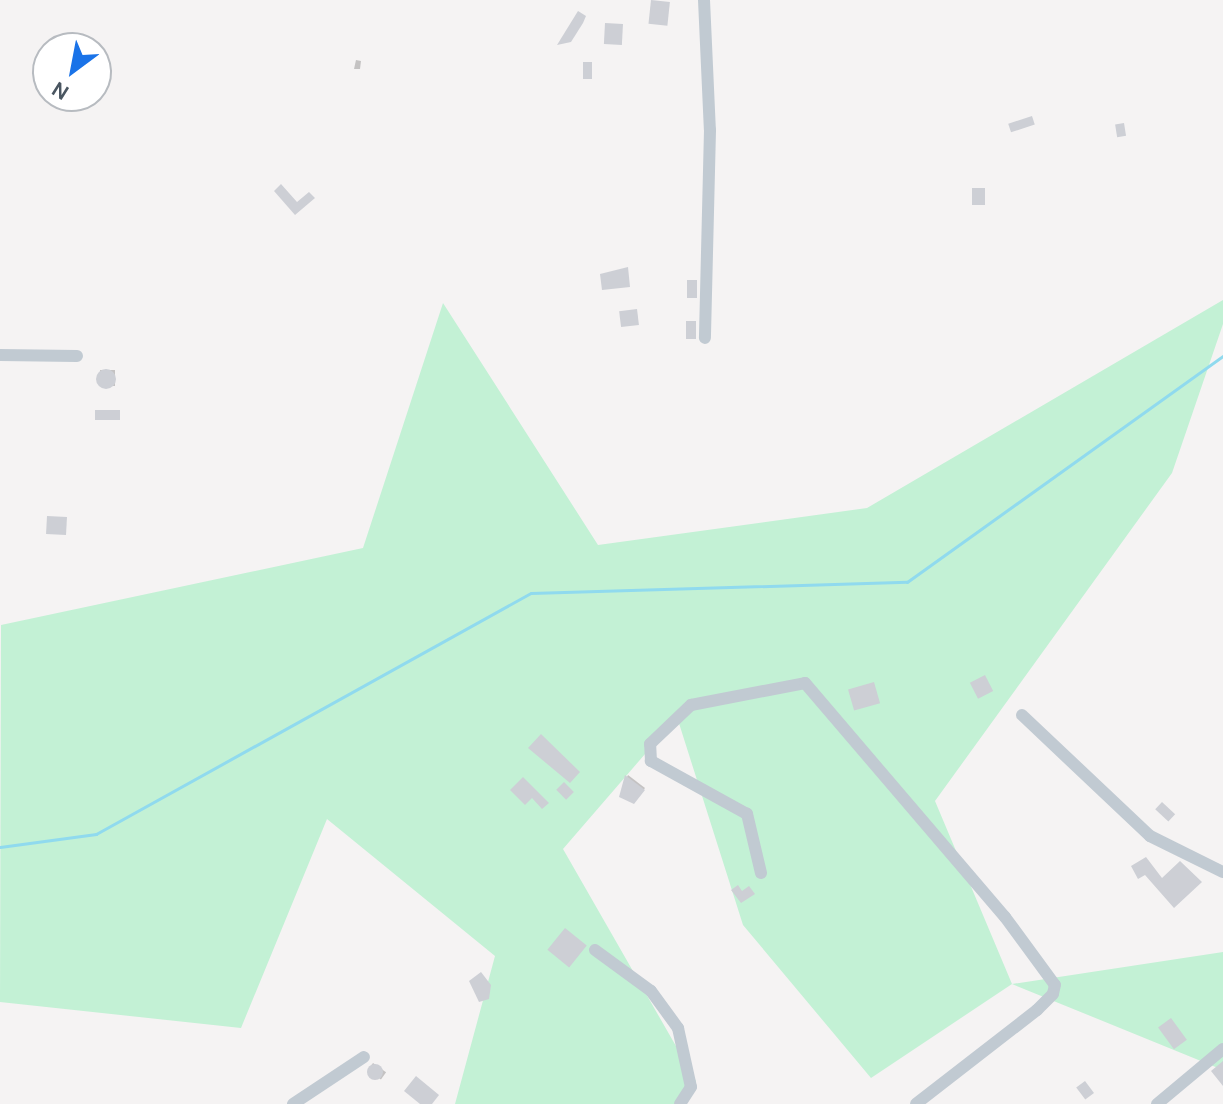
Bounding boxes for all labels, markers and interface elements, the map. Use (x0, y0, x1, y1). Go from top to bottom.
north arrow (32, 32, 112, 112)
text: N (47, 75, 74, 106)

